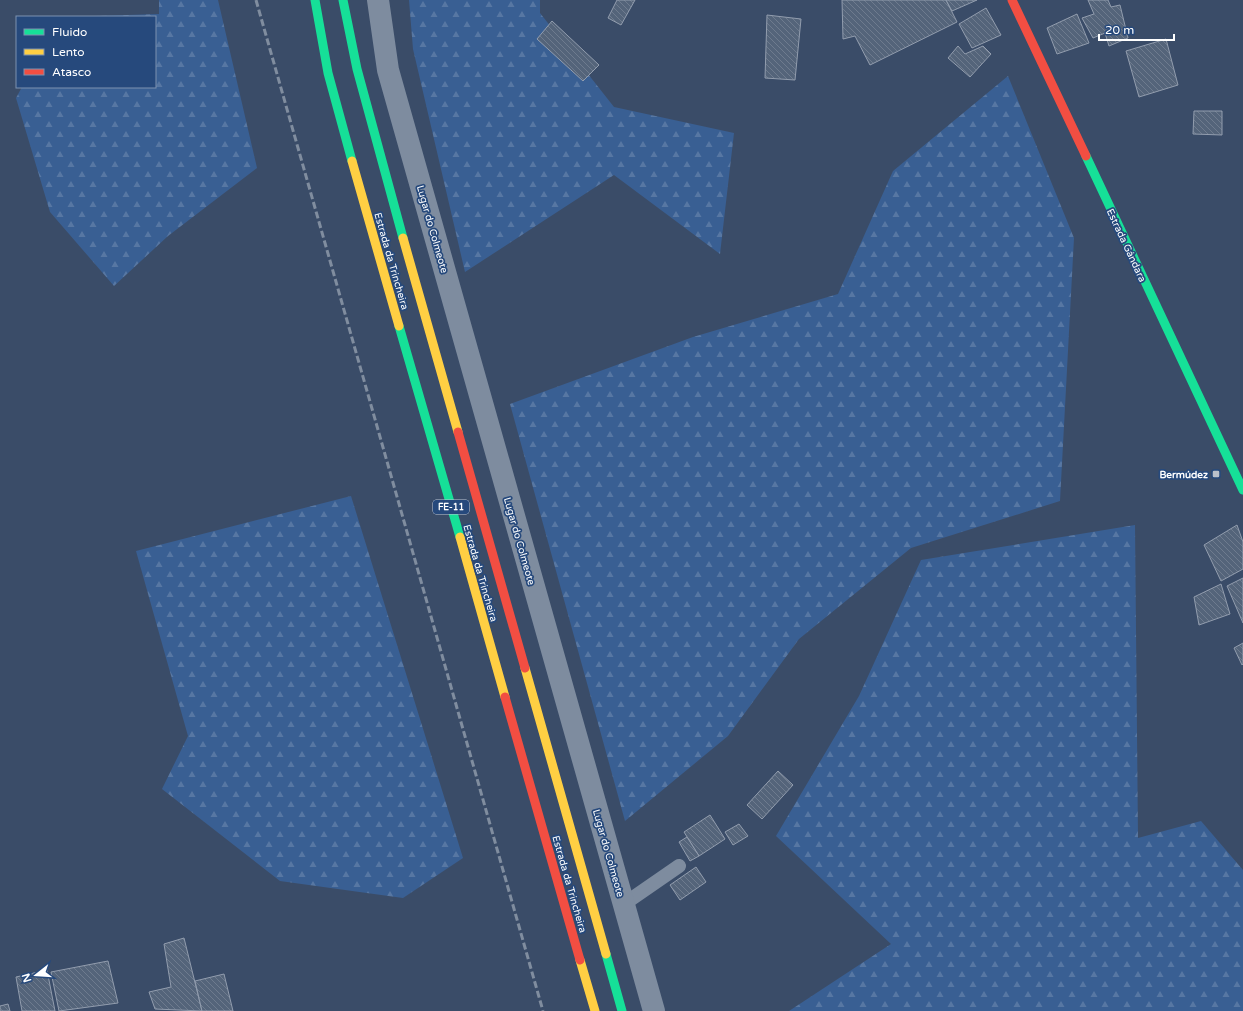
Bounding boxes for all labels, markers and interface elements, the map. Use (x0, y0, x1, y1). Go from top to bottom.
legend (16, 16, 156, 88)
scale bar (1099, 16, 1174, 42)
text: 20 m (1105, 23, 1134, 37)
text: Fluido (52, 25, 87, 39)
text: Lento (52, 45, 85, 59)
text: Atasco (52, 65, 91, 79)
street label: Lugar do Colmeote (414, 184, 450, 275)
street label: Estrada Gándara (1104, 207, 1148, 284)
street label: Estrada da Trincheira (371, 211, 411, 311)
place label: Bermúdez (1159, 469, 1208, 481)
marker: Bermúdez (1211, 469, 1221, 479)
street label: Lugar do Colmeote (501, 496, 537, 587)
road number: FE-11 (433, 500, 469, 514)
street label: Estrada da Trincheira (460, 523, 500, 623)
street label: Lugar do Colmeote (590, 808, 626, 899)
street label: Estrada da Trincheira (549, 834, 589, 934)
north arrow (16, 955, 56, 995)
text: N (19, 972, 34, 984)

